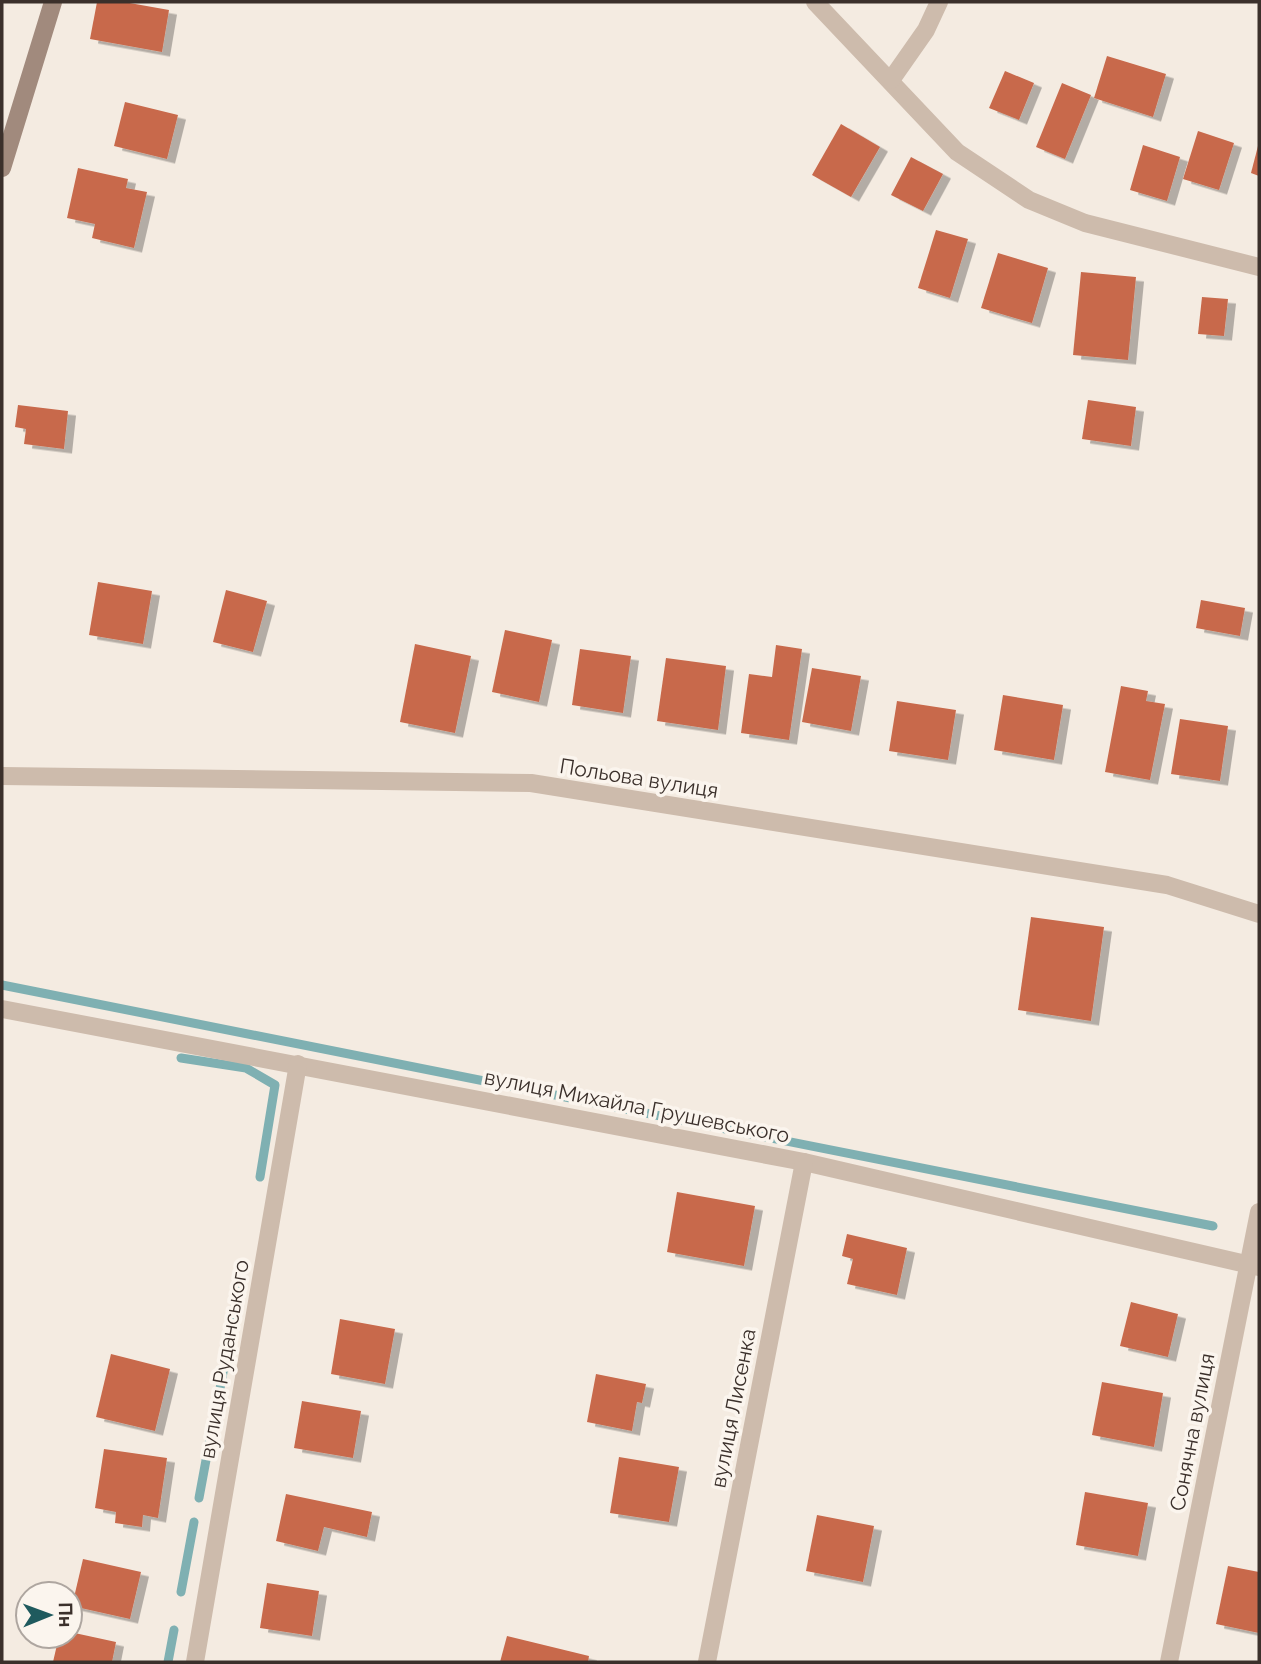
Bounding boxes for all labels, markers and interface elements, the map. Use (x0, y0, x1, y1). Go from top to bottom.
street label: Польова вулиця (558, 753, 720, 803)
street label: вулиця Михайла Грушевського (482, 1064, 792, 1148)
street label: вулиця Руданського (194, 1258, 254, 1460)
street label: вулиця Лисенка (705, 1326, 761, 1490)
street label: Сонячна вулиця (1164, 1351, 1220, 1513)
north arrow (14, 1580, 84, 1650)
text: Пн (55, 1602, 77, 1628)

